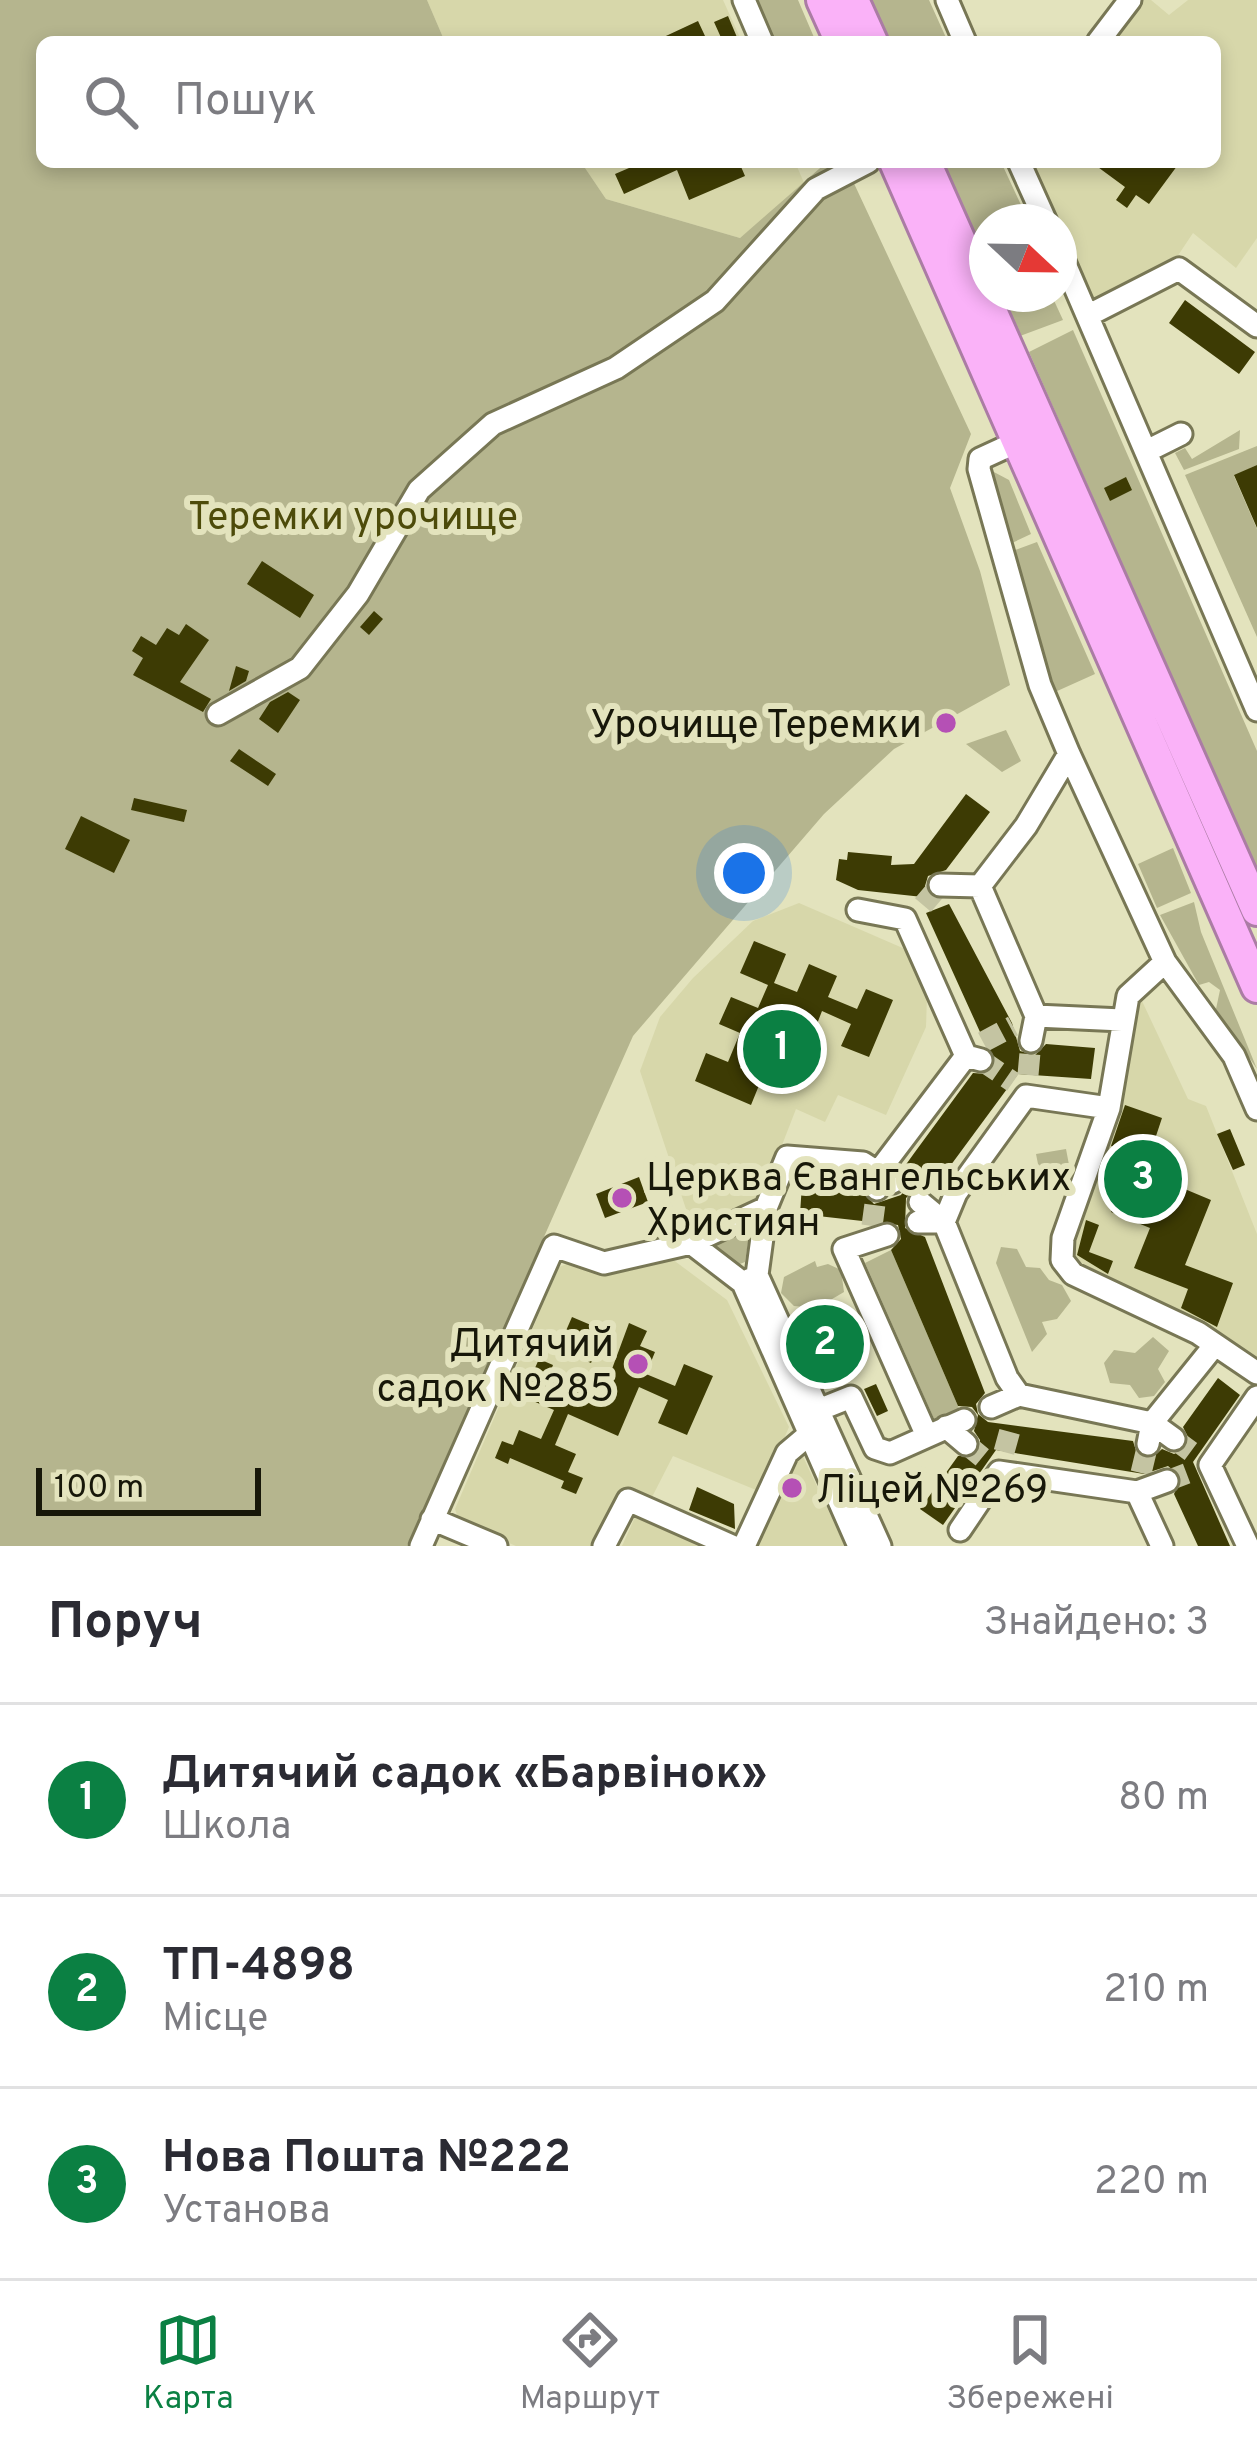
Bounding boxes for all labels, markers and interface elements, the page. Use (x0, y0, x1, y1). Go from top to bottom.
search box (36, 36, 1221, 168)
icon: search (78, 69, 144, 135)
text: Пошук (174, 74, 317, 131)
north arrow (969, 204, 1077, 312)
park label: Теремки урочище (188, 495, 518, 544)
place label: Урочище Теремки (590, 703, 922, 752)
marker: Урочище Теремки (933, 710, 959, 736)
your location (714, 843, 774, 903)
pin: 1 (743, 1004, 821, 1094)
pin: 3 (1104, 1134, 1182, 1224)
place label: Церква Євангельських Християн (646, 1156, 1071, 1250)
marker: Церква Євангельських Християн (609, 1185, 635, 1211)
pin: 2 (786, 1299, 864, 1389)
place label: Дитячий садок №285 (377, 1322, 614, 1416)
marker: Дитячий садок №285 (625, 1351, 651, 1377)
scale bar (36, 1462, 261, 1515)
text: 100 m (54, 1468, 144, 1510)
place label: Ліцей №269 (816, 1468, 1048, 1517)
marker: Ліцей №269 (779, 1475, 805, 1501)
text: Поруч (48, 1592, 203, 1657)
text: Знайдено: 3 (984, 1600, 1209, 1649)
text: Дитячий садок «Барвінок» (162, 1747, 767, 1804)
text: 1 (79, 1775, 95, 1824)
text: 80 m (1118, 1775, 1209, 1824)
text: Школа (162, 1804, 291, 1853)
text: ТП-4898 (162, 1939, 355, 1996)
text: 2 (75, 1967, 99, 2016)
text: 210 m (1103, 1967, 1209, 2016)
text: Місце (162, 1996, 268, 2045)
text: Нова Пошта №222 (162, 2131, 571, 2188)
text: 3 (75, 2159, 99, 2208)
text: 220 m (1094, 2159, 1209, 2208)
text: Установа (162, 2188, 330, 2237)
tab: Карта (143, 2307, 234, 2421)
tab: Маршрут (520, 2307, 660, 2421)
tab: Збережені (946, 2307, 1114, 2421)

